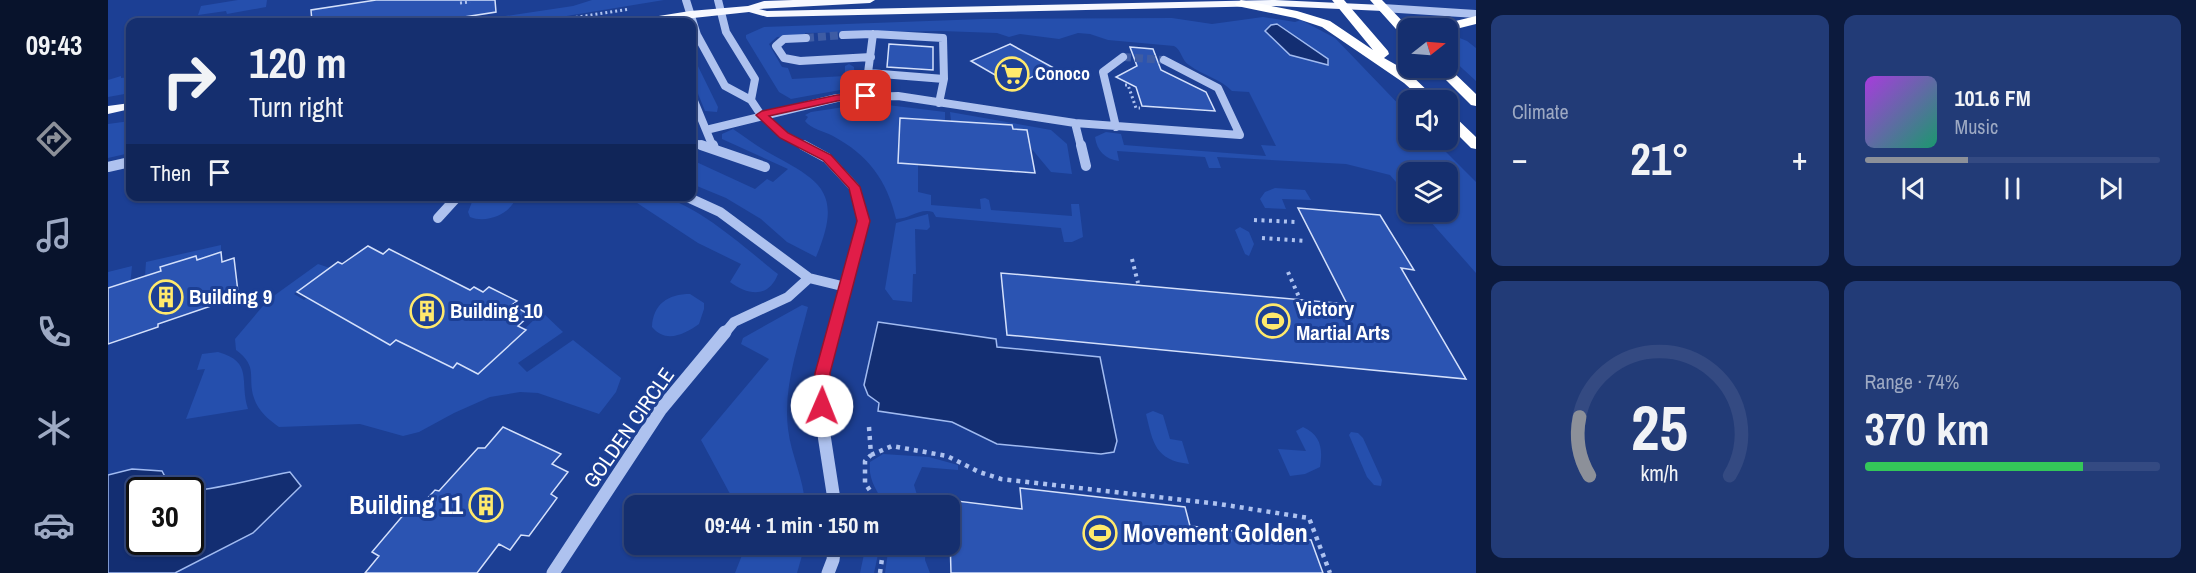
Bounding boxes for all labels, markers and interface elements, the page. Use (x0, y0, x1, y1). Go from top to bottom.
north arrow (1398, 18, 1458, 78)
map controls (1398, 18, 1458, 222)
text: 09:43 (26, 27, 82, 63)
text: 120 m (249, 35, 347, 91)
icon: right (150, 42, 228, 120)
supermarket icon: Conoco (994, 56, 1030, 92)
place label: Conoco (1035, 61, 1090, 86)
pin (840, 70, 891, 121)
icon: arrive (849, 79, 882, 112)
text: 101.6 FM (1955, 83, 2031, 113)
text: Turn right (249, 89, 343, 125)
button: sound (1398, 90, 1458, 150)
text: Climate (1512, 98, 1569, 125)
text: Music (1955, 113, 1998, 140)
icon: directions (33, 118, 75, 160)
text: 21° (1630, 128, 1689, 189)
text: − (1512, 136, 1528, 180)
text: + (1792, 136, 1807, 180)
icon: arrive (203, 156, 236, 189)
text: Then (150, 158, 191, 188)
button: layers (1398, 162, 1458, 222)
icon: previous (1897, 172, 1930, 205)
icon: pause (1996, 172, 2029, 205)
icon: next (2094, 172, 2127, 205)
icon: music (33, 214, 75, 256)
building icon: Building 9 (148, 279, 184, 315)
place label: Building 9 (189, 282, 272, 311)
building icon: Building 10 (409, 293, 445, 329)
place label: Victory Martial Arts (1296, 294, 1390, 347)
place label: Building 10 (450, 296, 543, 325)
sports icon: Victory Martial Arts (1255, 303, 1291, 339)
icon: phone (33, 311, 75, 353)
street label: GOLDEN CIRCLE (576, 362, 681, 494)
text: Range · 74% (1865, 368, 1959, 395)
position arrow (790, 374, 854, 438)
text: 25 (1631, 385, 1688, 469)
text: 370 km (1865, 398, 1990, 459)
icon: climate (33, 407, 75, 449)
text: km/h (1641, 460, 1679, 489)
speed limit sign: 30 (126, 477, 204, 555)
place label: Building 11 (349, 487, 463, 522)
building icon: Building 11 (468, 487, 504, 523)
icon: car (33, 504, 75, 546)
text: 09:44 · 1 min · 150 m (705, 510, 879, 540)
sports icon: Movement Golden (1082, 515, 1118, 551)
place label: Movement Golden (1123, 515, 1308, 550)

